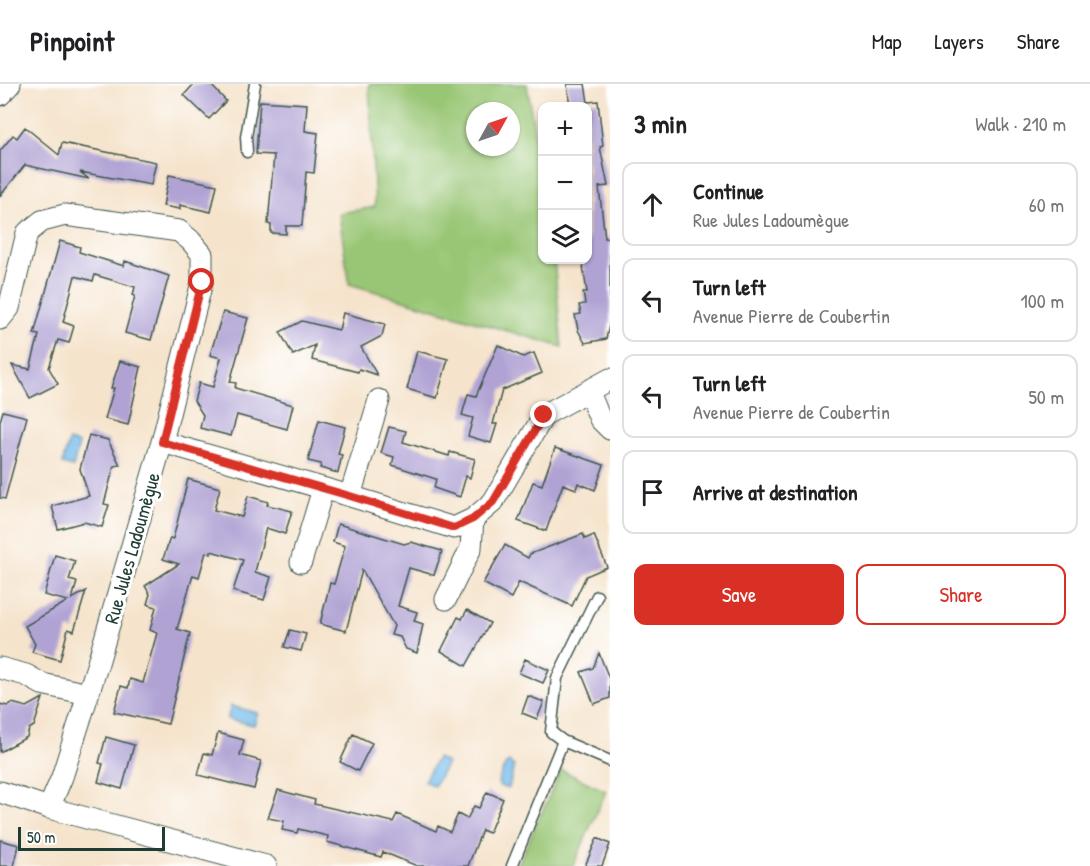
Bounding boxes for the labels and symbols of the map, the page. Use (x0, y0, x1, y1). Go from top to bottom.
north arrow (466, 102, 520, 156)
route start (188, 268, 214, 294)
route end (530, 401, 556, 427)
street label: Rue Jules Ladoumègue (97, 469, 166, 627)
scale bar (18, 824, 165, 852)

